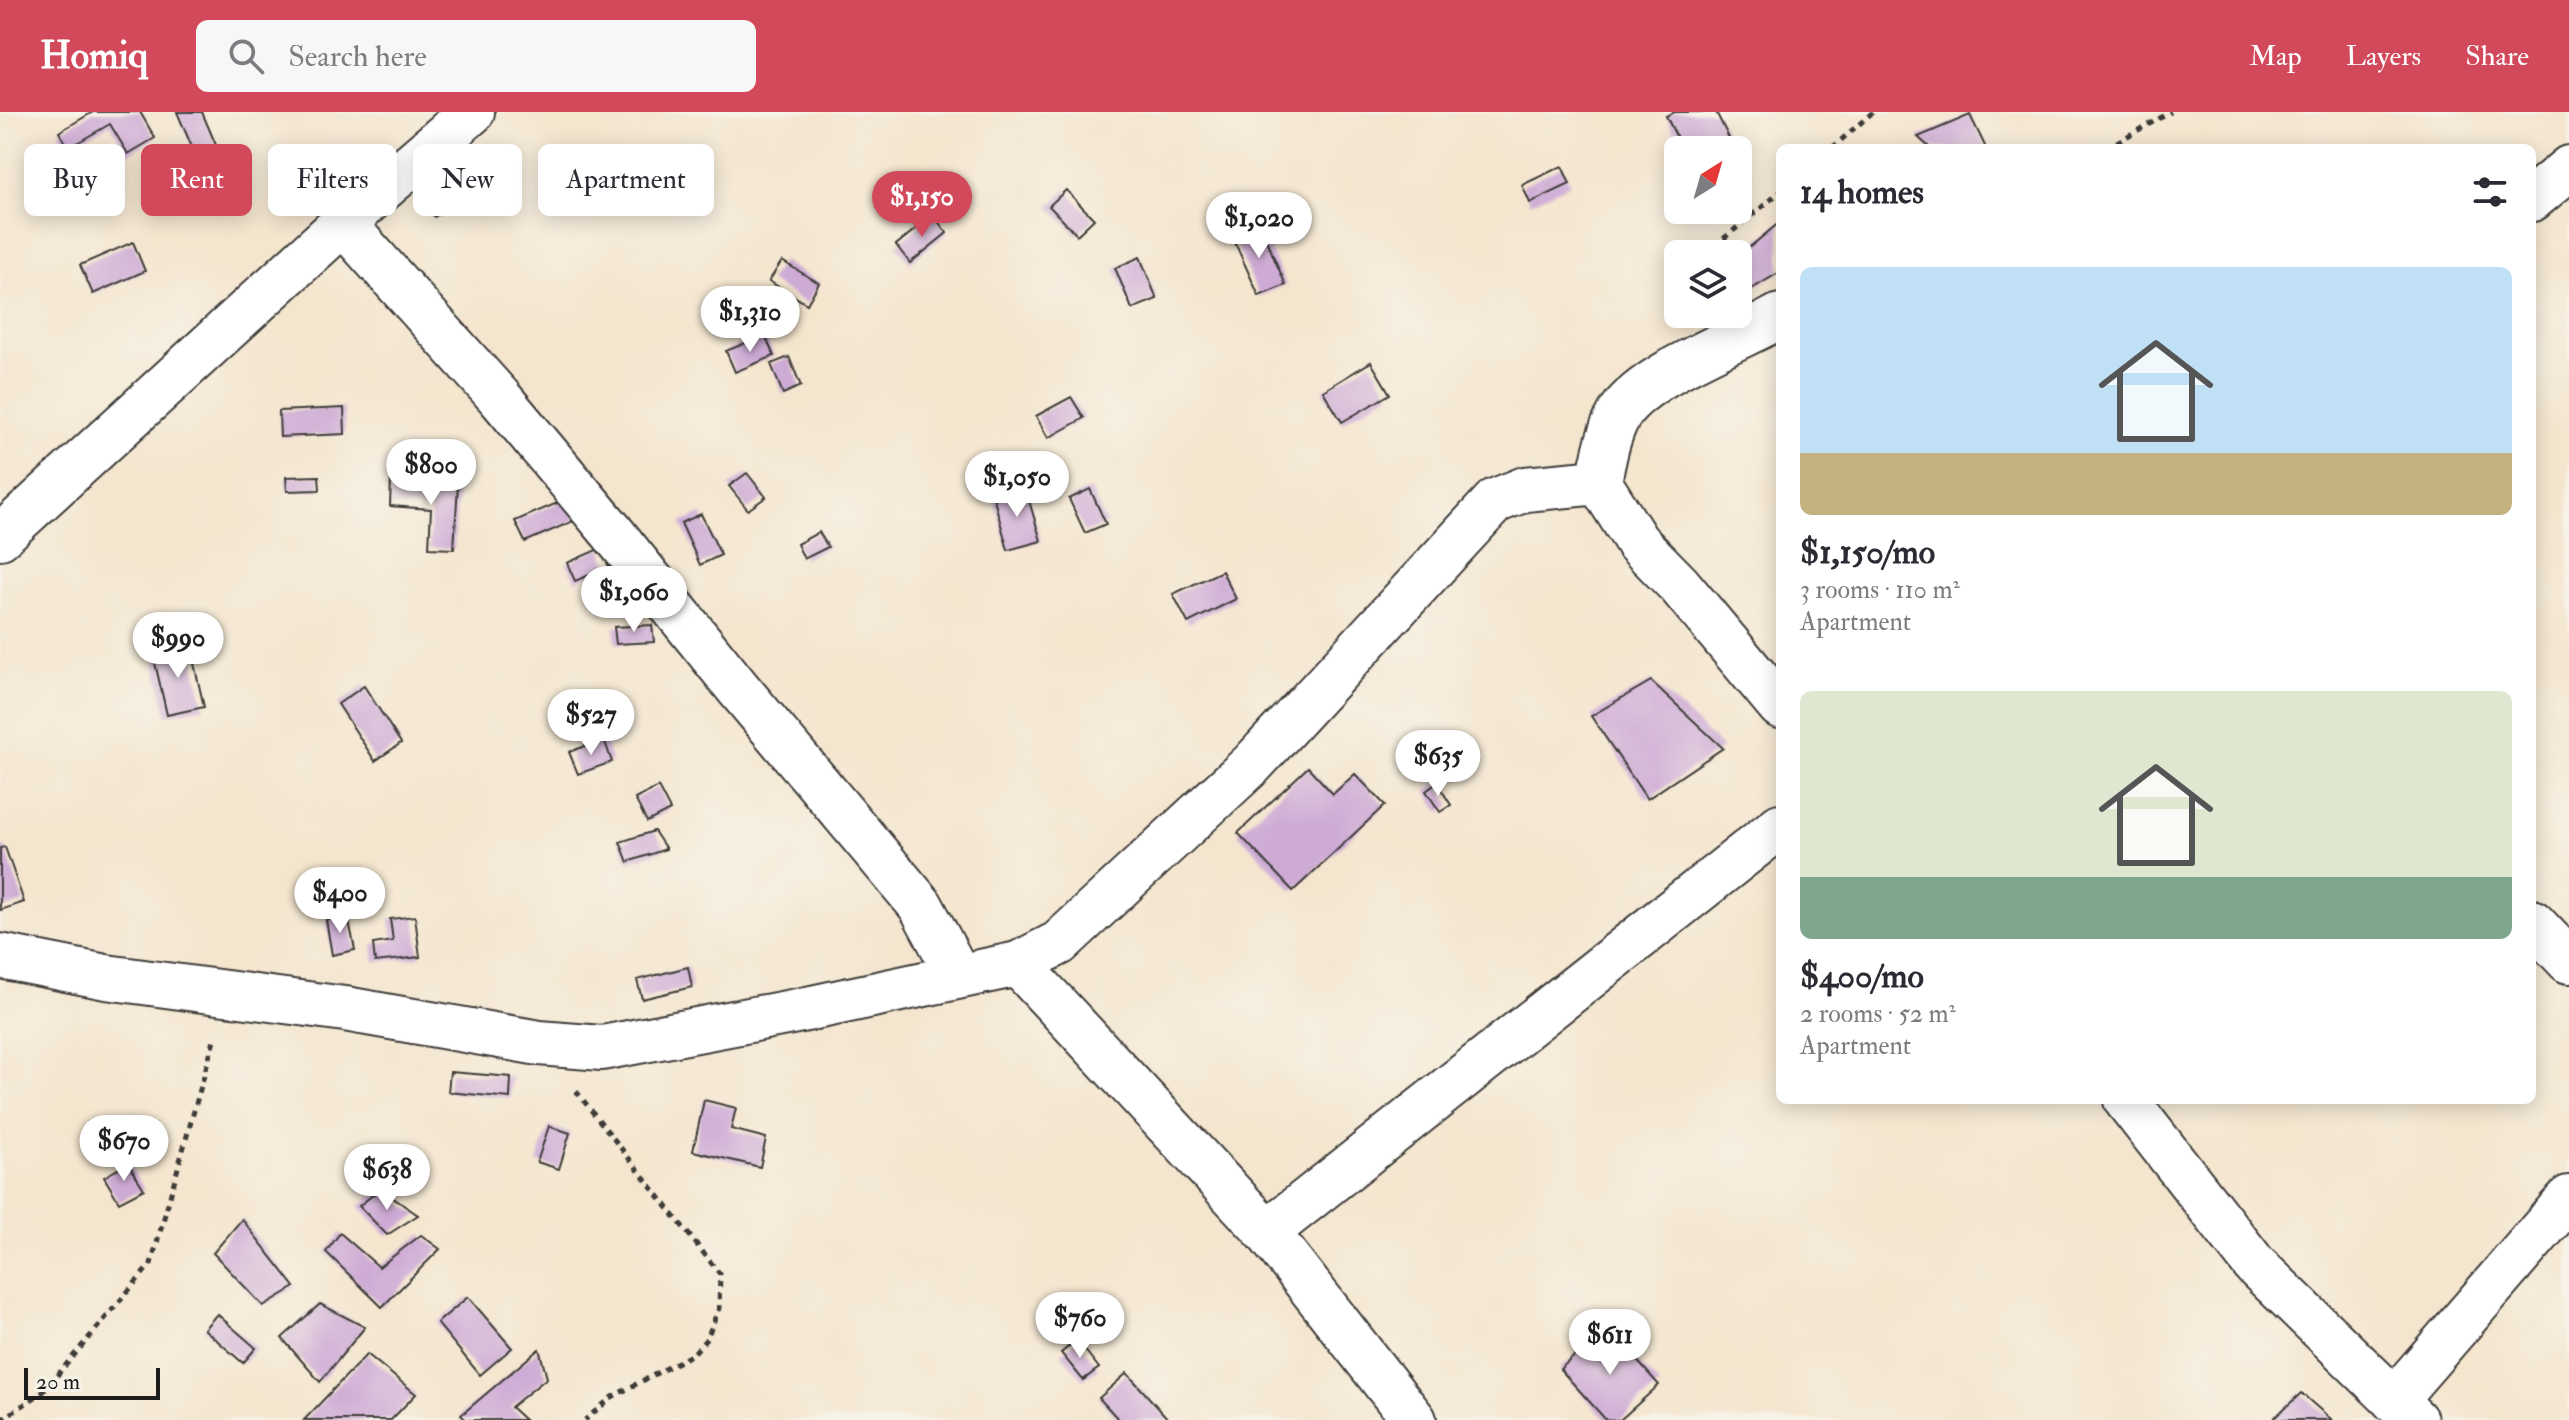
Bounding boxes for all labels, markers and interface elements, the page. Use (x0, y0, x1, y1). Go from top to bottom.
search box (196, 20, 756, 92)
text: Homiq (40, 32, 148, 80)
icon: search (224, 34, 268, 78)
text: Search here (288, 38, 427, 75)
text: Map (2249, 39, 2302, 74)
text: Layers (2346, 39, 2421, 74)
text: Share (2465, 39, 2529, 74)
north arrow (1664, 136, 1752, 224)
map controls (1664, 136, 1752, 328)
chip: Buy (24, 144, 125, 216)
chip: Rent (141, 144, 252, 216)
chip: Filters (268, 144, 397, 216)
chip: New (413, 144, 522, 216)
chip: Apartment (538, 144, 714, 216)
icon: filters (2468, 170, 2512, 214)
pin: $1,150 (857, 171, 987, 239)
text: 14 homes (1800, 171, 1924, 214)
text: $1,150 (890, 181, 954, 213)
pin: $1,020 (1194, 192, 1324, 260)
text: $1,020 (1224, 202, 1294, 234)
button: layers (1664, 240, 1752, 328)
pin: $1,310 (685, 286, 815, 354)
text: $1,310 (719, 296, 781, 328)
icon: home (2084, 319, 2228, 463)
pin: $800 (384, 439, 478, 507)
text: $800 (404, 449, 458, 481)
pin: $1,050 (952, 451, 1082, 519)
text: $1,050 (983, 461, 1051, 493)
text: $1,150/mo (1800, 531, 1935, 574)
pin: $1,060 (569, 566, 699, 634)
text: 3 rooms · 110 m² (1800, 574, 1960, 606)
text: $1,060 (599, 576, 669, 608)
text: Apartment (1800, 606, 1911, 638)
pin: $990 (131, 612, 225, 680)
text: $990 (151, 622, 205, 654)
pin: $527 (544, 689, 638, 757)
text: $527 (565, 699, 617, 731)
pin: $635 (1391, 730, 1485, 798)
text: $635 (1413, 740, 1463, 772)
icon: home (2084, 743, 2228, 887)
pin: $400 (293, 867, 387, 935)
text: $400 (312, 877, 368, 909)
text: $400/mo (1800, 955, 1924, 998)
text: 2 rooms · 52 m² (1800, 998, 1956, 1030)
text: Apartment (1800, 1030, 1911, 1062)
pin: $670 (77, 1115, 171, 1183)
text: $670 (97, 1125, 151, 1157)
pin: $638 (340, 1144, 434, 1212)
text: $638 (362, 1154, 412, 1186)
pin: $760 (1033, 1292, 1127, 1360)
text: $760 (1053, 1302, 1107, 1334)
pin: $611 (1563, 1309, 1657, 1377)
text: $611 (1587, 1319, 1633, 1351)
scale bar (24, 1364, 160, 1400)
text: 20 m (36, 1368, 80, 1396)

